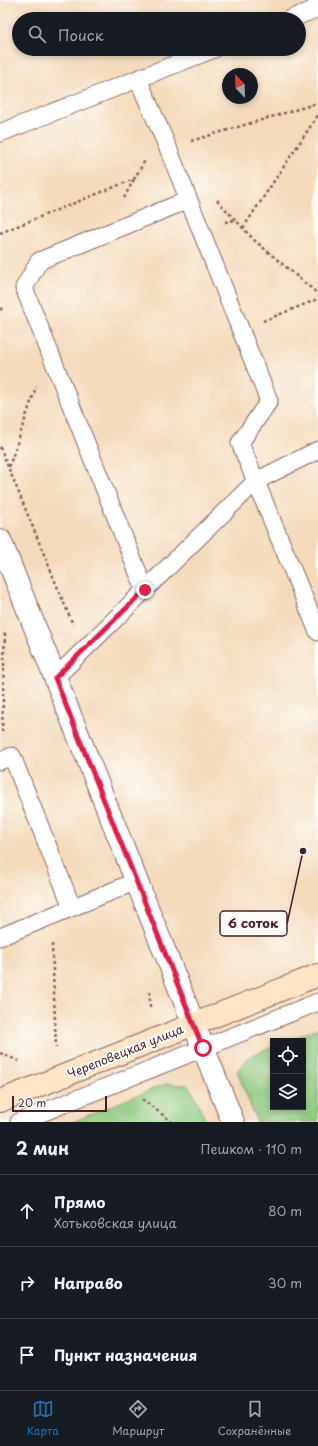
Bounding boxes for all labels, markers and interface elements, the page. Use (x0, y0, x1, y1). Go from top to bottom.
search box (12, 12, 306, 56)
icon: search (26, 23, 48, 45)
text: Поиск (58, 23, 104, 46)
north arrow (222, 68, 258, 104)
route end (136, 581, 154, 599)
callout: 6 соток (220, 911, 287, 936)
text: 6 соток (228, 913, 279, 932)
street label: Череповецкая улица (64, 1019, 186, 1083)
map controls (270, 1038, 306, 1110)
button: locate (270, 1038, 306, 1074)
route start (194, 1039, 212, 1057)
button: layers (270, 1074, 306, 1110)
scale bar (12, 1094, 107, 1113)
text: 20 m (18, 1094, 46, 1111)
text: 2 мин (16, 1135, 69, 1161)
text: Пешком · 110 m (200, 1139, 302, 1158)
text: Прямо (54, 1190, 105, 1213)
icon: ahead (16, 1200, 38, 1222)
text: 80 m (268, 1201, 302, 1220)
text: Хотьковская улица (54, 1213, 177, 1232)
text: Направо (54, 1271, 123, 1294)
icon: right (16, 1272, 38, 1294)
text: 30 m (268, 1273, 302, 1292)
text: Пункт назначения (54, 1343, 197, 1366)
icon: arrive (16, 1344, 38, 1366)
tab: Карта (27, 1398, 59, 1439)
tab: Маршрут (112, 1398, 164, 1439)
tab: Сохранённые (218, 1398, 291, 1439)

